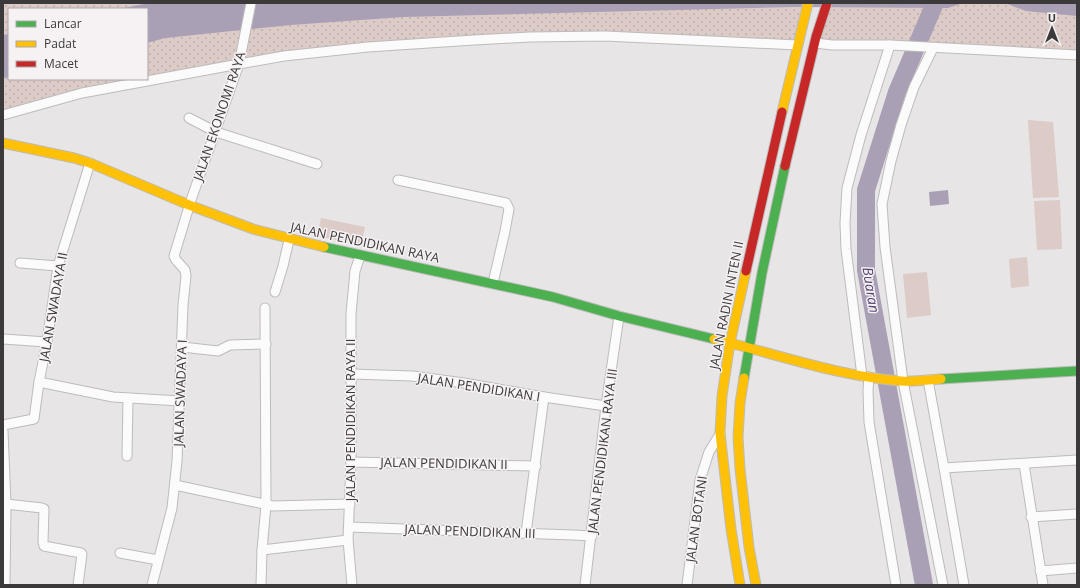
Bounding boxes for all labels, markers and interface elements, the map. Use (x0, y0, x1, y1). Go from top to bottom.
legend (8, 8, 148, 80)
north arrow (1032, 8, 1072, 48)
text: U (1048, 10, 1056, 25)
text: Lancar (44, 15, 82, 32)
text: Padat (44, 35, 76, 52)
street label: JALAN EKONOMI RAYA (188, 48, 250, 185)
text: Macet (44, 55, 78, 72)
street label: JALAN PENDIDIKAN RAYA (287, 217, 442, 267)
street label: JALAN RADIN INTEN II (704, 239, 747, 373)
street label: JALAN SWADAYA II (34, 251, 72, 365)
water label: Buaran (859, 266, 884, 314)
street label: JALAN SWADAYA I (169, 339, 191, 449)
street label: JALAN PENDIDIKAN RAYA II (341, 339, 359, 503)
street label: JALAN PENDIDIKAN RAYA III (583, 367, 621, 537)
street label: JALAN PENDIDIKAN I (414, 368, 542, 406)
street label: JALAN PENDIDIKAN II (378, 453, 508, 473)
street label: JALAN BOTANI (681, 475, 711, 565)
street label: JALAN PENDIDIKAN III (402, 520, 536, 542)

